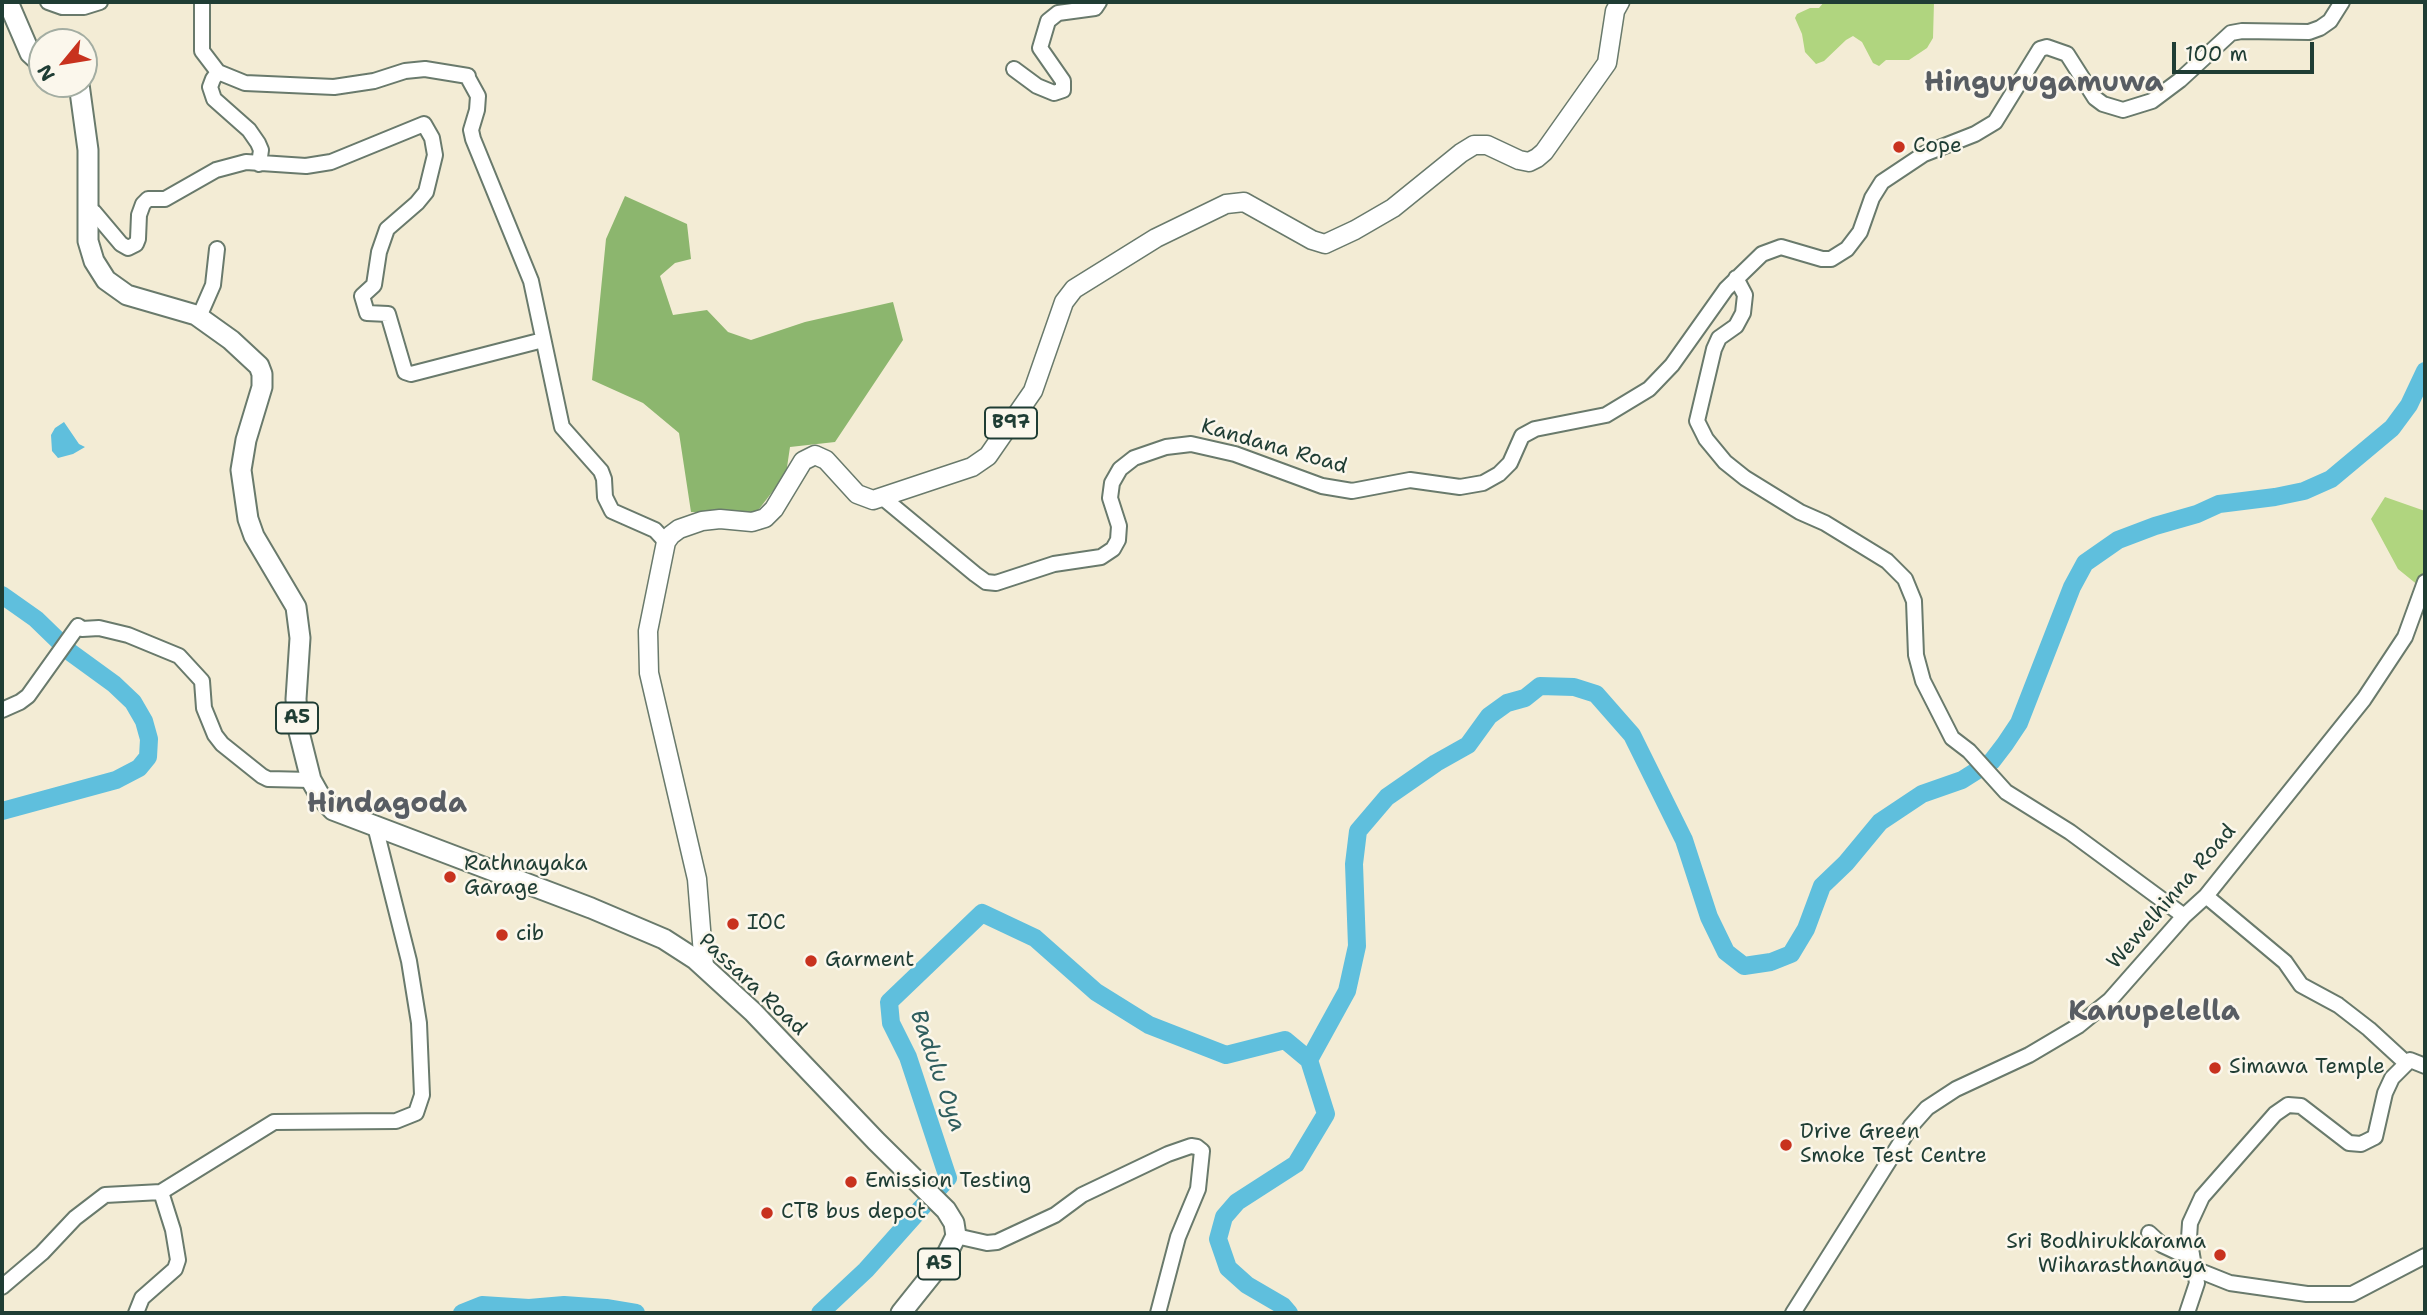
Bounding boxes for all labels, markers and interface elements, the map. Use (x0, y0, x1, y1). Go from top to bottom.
north arrow (28, 28, 98, 98)
scale bar (2175, 28, 2317, 72)
text: 100 m (2185, 40, 2248, 68)
text: N (32, 60, 61, 86)
district label: Hingurugamuwa (1924, 67, 2164, 101)
place label: Cope (1913, 134, 1962, 160)
marker: Cope (1891, 139, 1907, 155)
road number: B97 (985, 408, 1037, 438)
street label: Kandana Road (1198, 414, 1350, 480)
road number: A5 (276, 702, 318, 734)
district label: Hindagoda (307, 788, 467, 822)
street label: Wewelhinna Road (2102, 819, 2242, 975)
place label: Rathnayaka Garage (464, 852, 588, 902)
marker: Rathnayaka Garage (442, 869, 458, 885)
place label: IOC (747, 911, 786, 937)
marker: IOC (725, 916, 741, 932)
place label: cib (516, 922, 544, 948)
marker: cib (494, 927, 510, 943)
street label: Passara Road (693, 929, 811, 1041)
place label: Garment (825, 948, 914, 974)
marker: Garment (803, 953, 819, 969)
district label: Kanupelella (2068, 996, 2240, 1030)
water label: Badulu Oya (903, 1006, 971, 1136)
place label: Simawa Temple (2229, 1055, 2385, 1081)
marker: Simawa Temple (2207, 1060, 2223, 1076)
place label: Drive Green Smoke Test Centre (1800, 1120, 1987, 1170)
marker: Drive Green Smoke Test Centre (1778, 1137, 1794, 1153)
place label: Emission Testing (865, 1169, 1031, 1195)
marker: Emission Testing (843, 1174, 859, 1190)
place label: CTB bus depot (781, 1200, 926, 1226)
marker: CTB bus depot (759, 1205, 775, 1221)
place label: Sri Bodhirukkarama Wiharasthanaya (2006, 1230, 2206, 1280)
marker: Sri Bodhirukkarama Wiharasthanaya (2212, 1247, 2228, 1263)
road number: A5 (918, 1248, 960, 1280)

